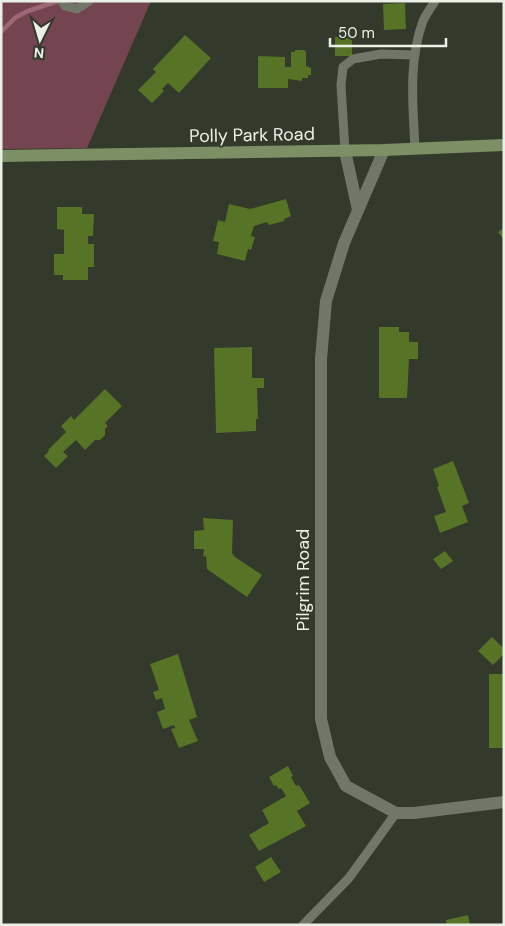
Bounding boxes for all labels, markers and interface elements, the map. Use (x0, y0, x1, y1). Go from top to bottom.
north arrow (15, 15, 65, 65)
scale bar (330, 15, 446, 47)
text: 50 m (338, 23, 375, 43)
text: N (33, 44, 45, 62)
street label: Polly Park Road (189, 122, 315, 148)
street label: Pilgrim Road (291, 529, 315, 631)

